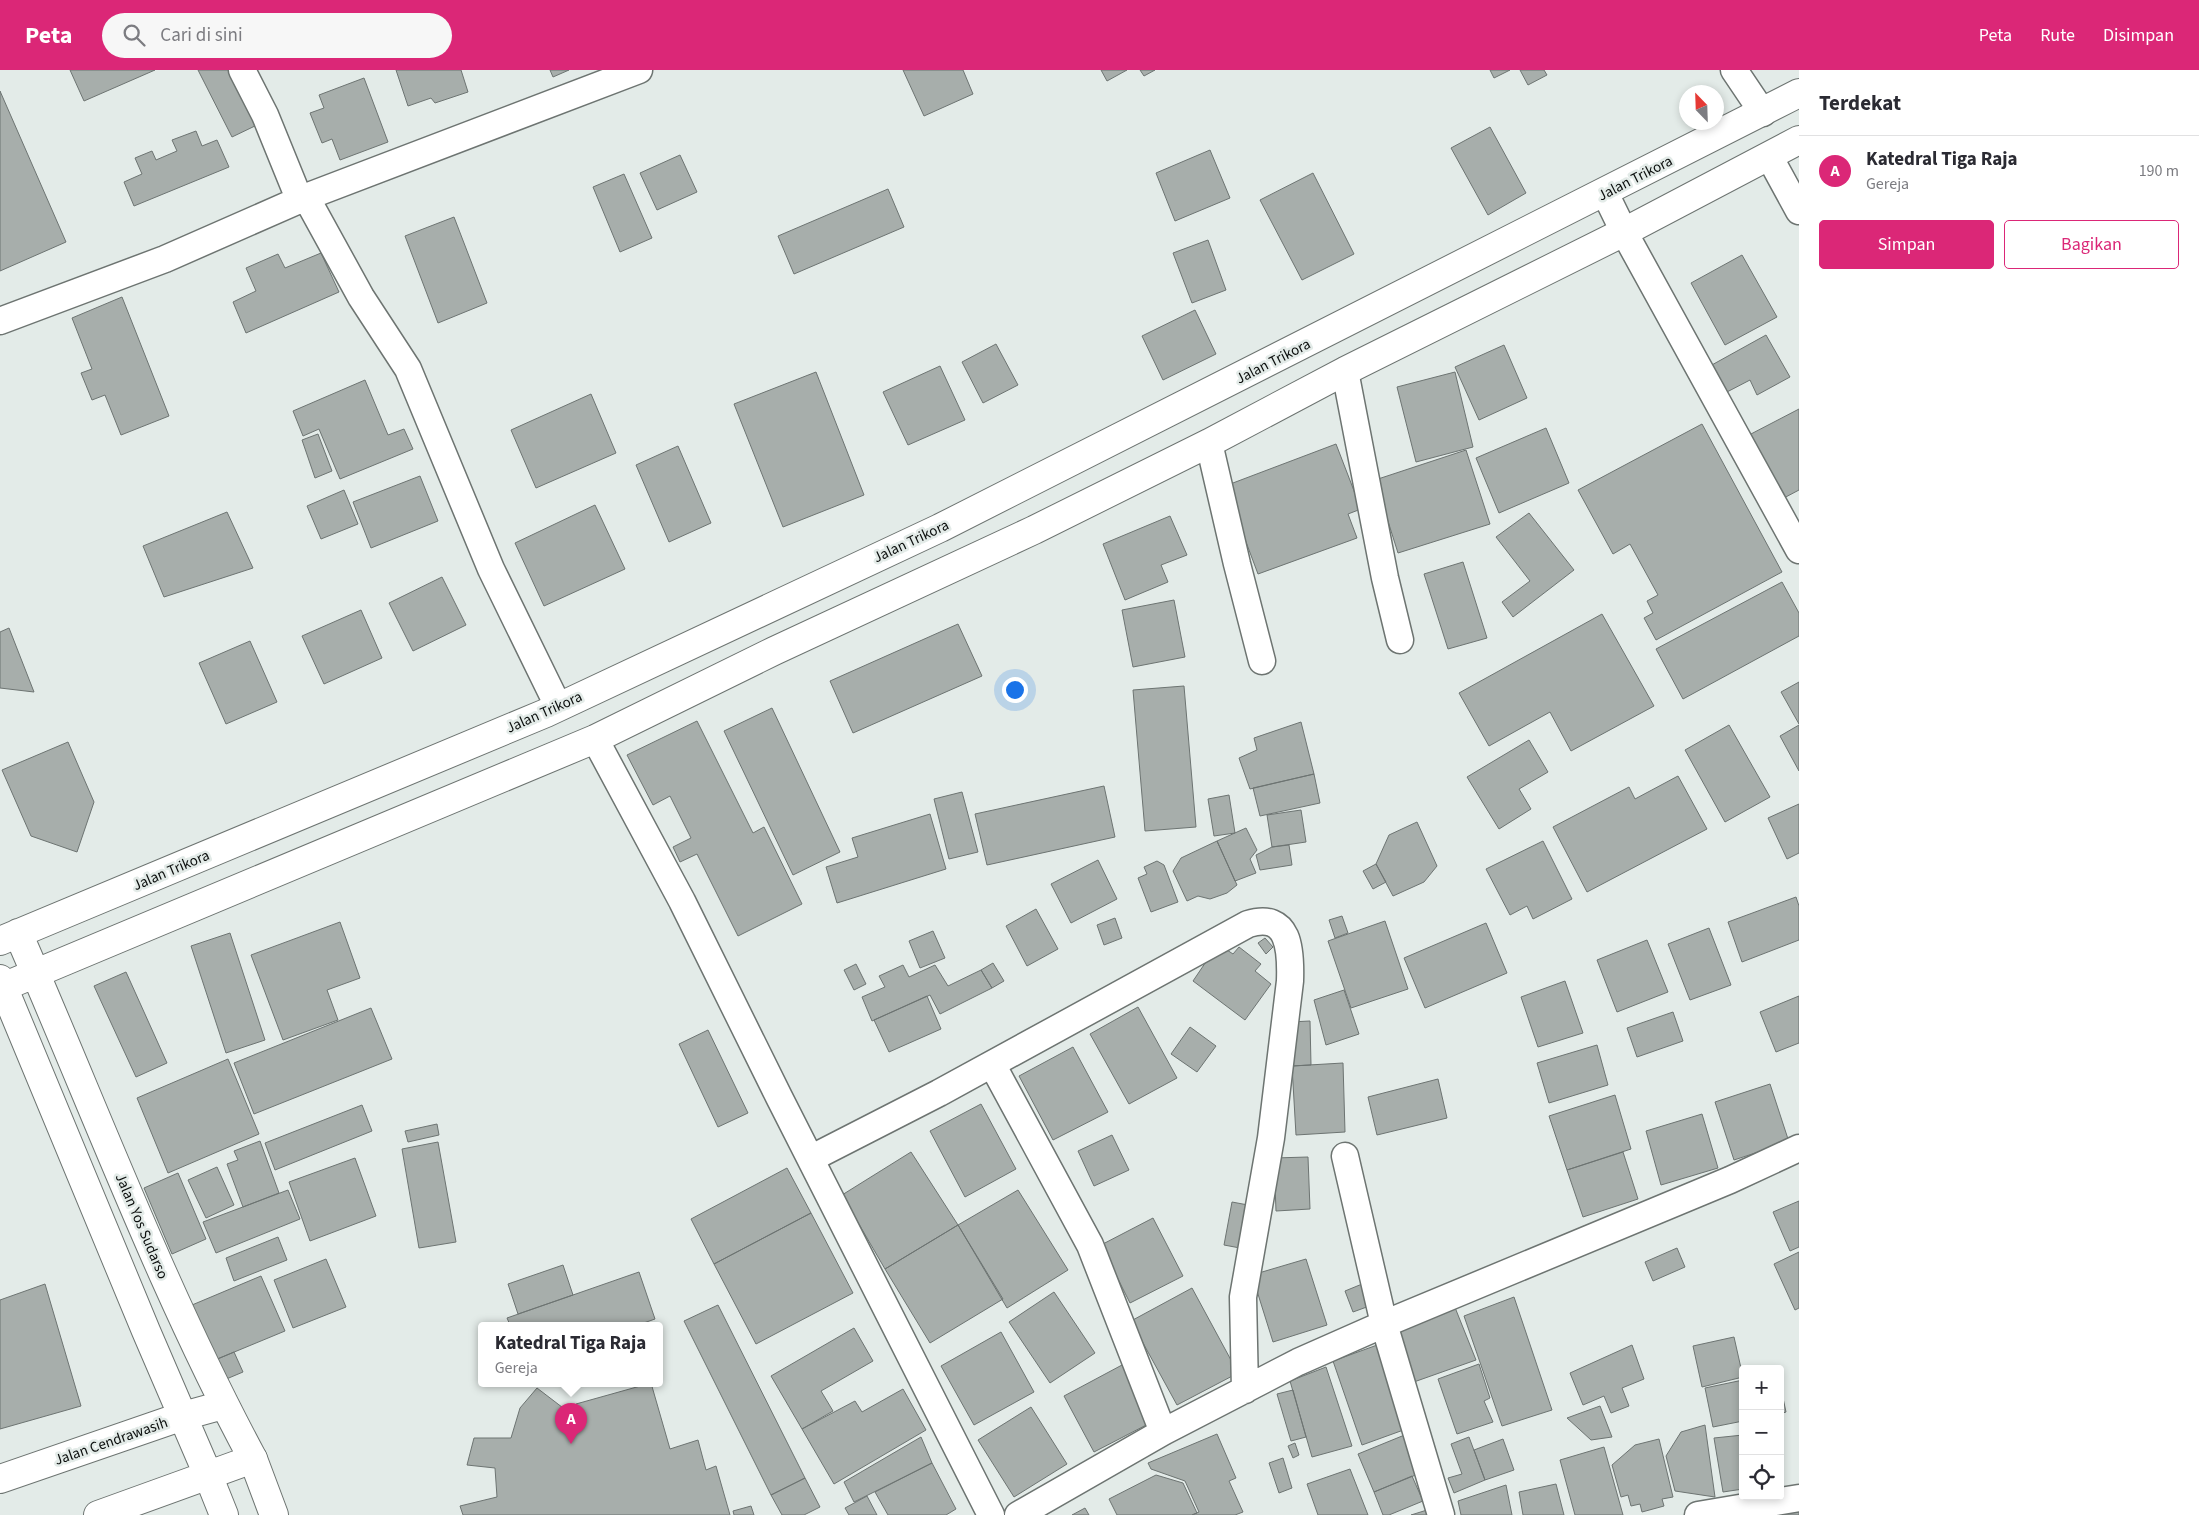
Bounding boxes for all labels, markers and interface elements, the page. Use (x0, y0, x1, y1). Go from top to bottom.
search box (102, 13, 452, 58)
text: Peta (25, 18, 72, 53)
icon: search (120, 21, 148, 49)
text: Cari di sini (160, 22, 243, 49)
text: Peta (1979, 23, 2012, 48)
text: Rute (2040, 23, 2075, 48)
text: Disimpan (2103, 23, 2174, 48)
north arrow (1679, 85, 1724, 130)
text: Terdekat (1819, 88, 1901, 118)
text: Katedral Tiga Raja (1866, 146, 2017, 173)
street label: Jalan Trikora (1594, 151, 1676, 206)
text: A (1830, 160, 1840, 182)
text: 190 m (2139, 160, 2179, 182)
text: Gereja (1866, 173, 1909, 195)
button: Simpan (1819, 220, 1994, 269)
button: Bagikan (2004, 220, 2179, 269)
street label: Jalan Trikora (1232, 334, 1314, 389)
street label: Jalan Trikora (870, 515, 952, 568)
your location (1002, 677, 1028, 703)
street label: Jalan Trikora (503, 686, 586, 739)
street label: Jalan Trikora (130, 845, 213, 896)
street label: Jalan Yos Sudarso (110, 1170, 173, 1282)
popup (478, 1322, 663, 1387)
text: Katedral Tiga Raja (495, 1330, 646, 1357)
text: Gereja (495, 1357, 538, 1379)
map controls (1739, 1365, 1784, 1500)
button: + (1739, 1365, 1784, 1410)
pin: A (555, 1403, 587, 1444)
button: − (1739, 1410, 1784, 1455)
street label: Jalan Cendrawasih (52, 1412, 171, 1471)
button: locate (1739, 1455, 1784, 1500)

